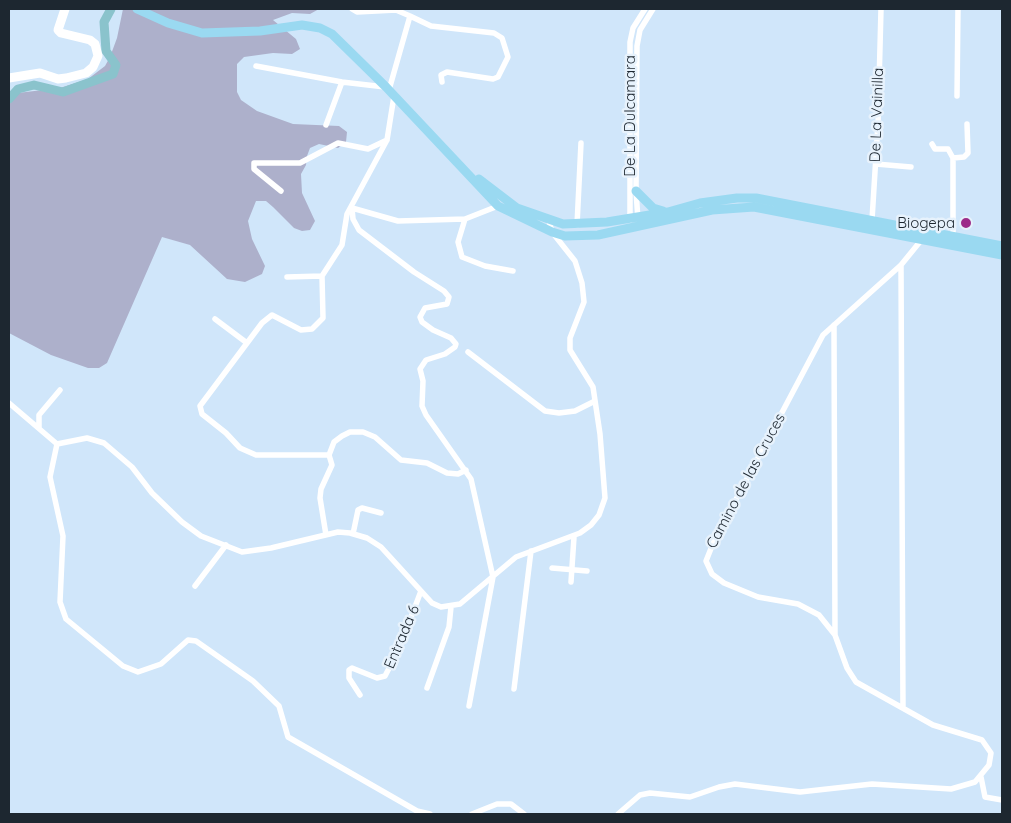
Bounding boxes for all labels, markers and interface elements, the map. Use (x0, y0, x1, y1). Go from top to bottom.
street label: De La Dulcamara (621, 55, 639, 177)
street label: De La Vainilla (866, 67, 888, 163)
place label: Biogepa (897, 214, 955, 232)
marker: Biogepa (959, 216, 973, 230)
street label: Camino de las Cruces (703, 410, 789, 552)
street label: Entrada 6 (381, 603, 423, 671)

